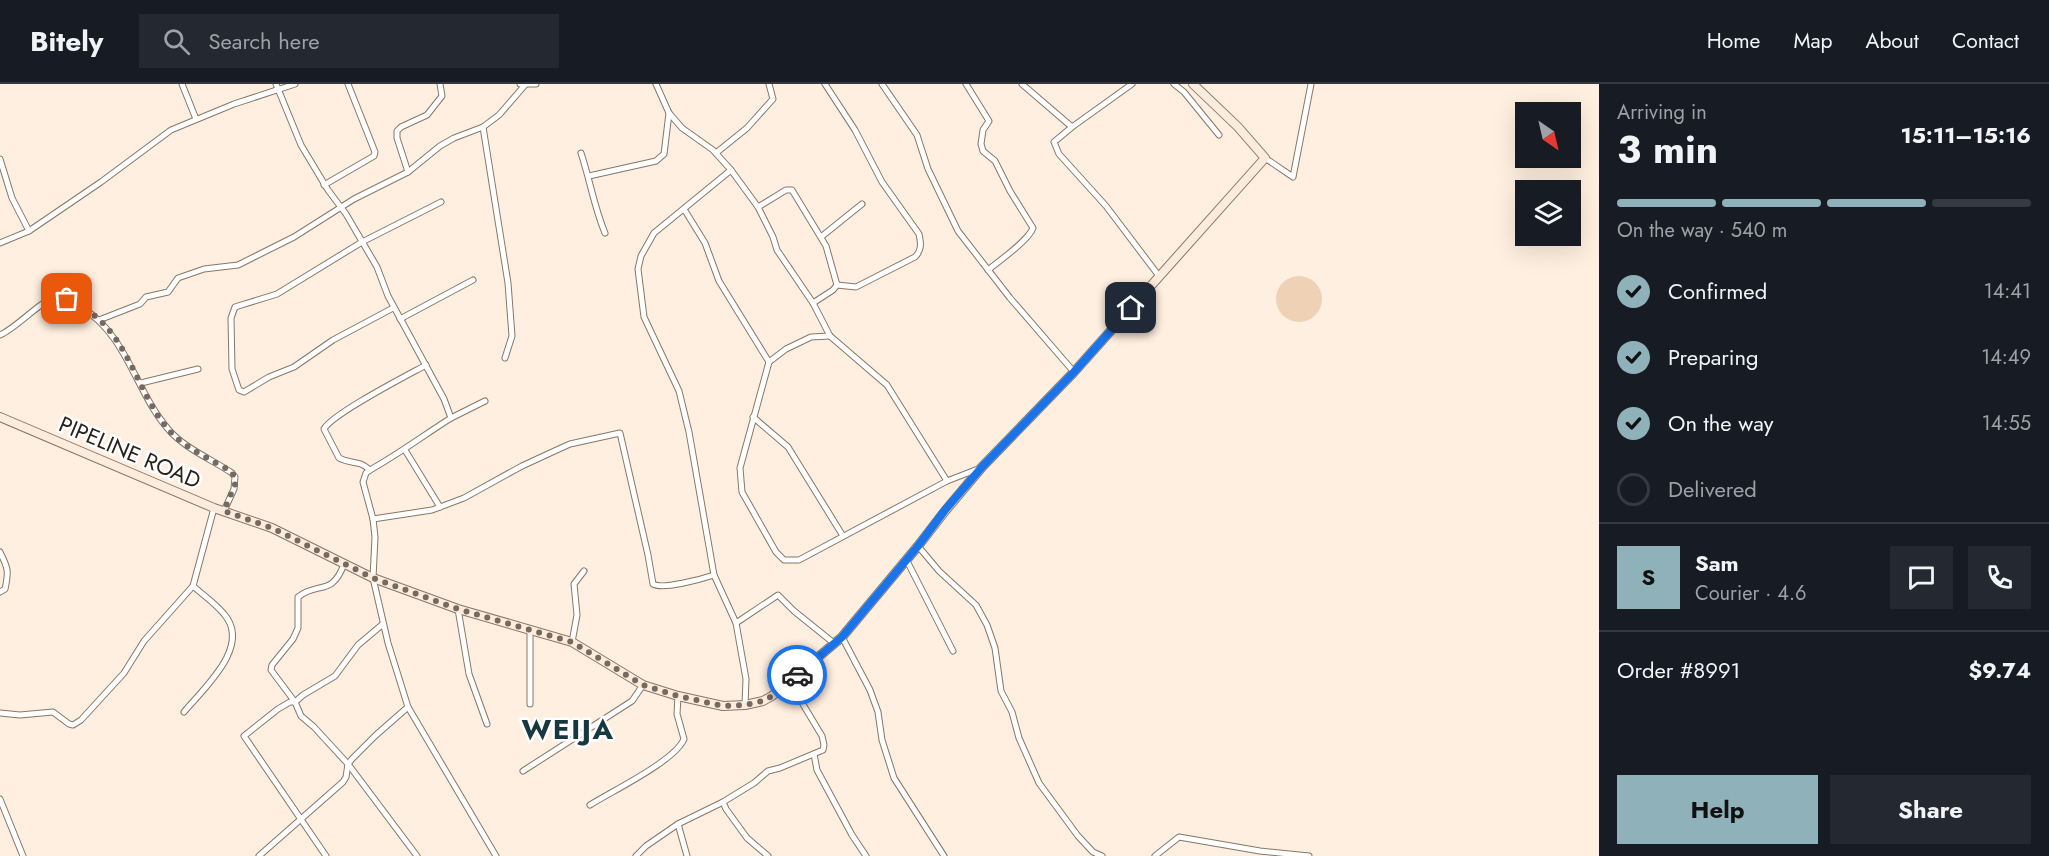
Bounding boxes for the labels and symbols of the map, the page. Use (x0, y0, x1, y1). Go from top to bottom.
north arrow (1515, 102, 1581, 168)
pin (41, 273, 92, 324)
pin (1105, 282, 1156, 333)
street label: PIPELINE ROAD (54, 408, 206, 496)
courier (767, 645, 827, 705)
district label: WEIJA (522, 709, 614, 750)

